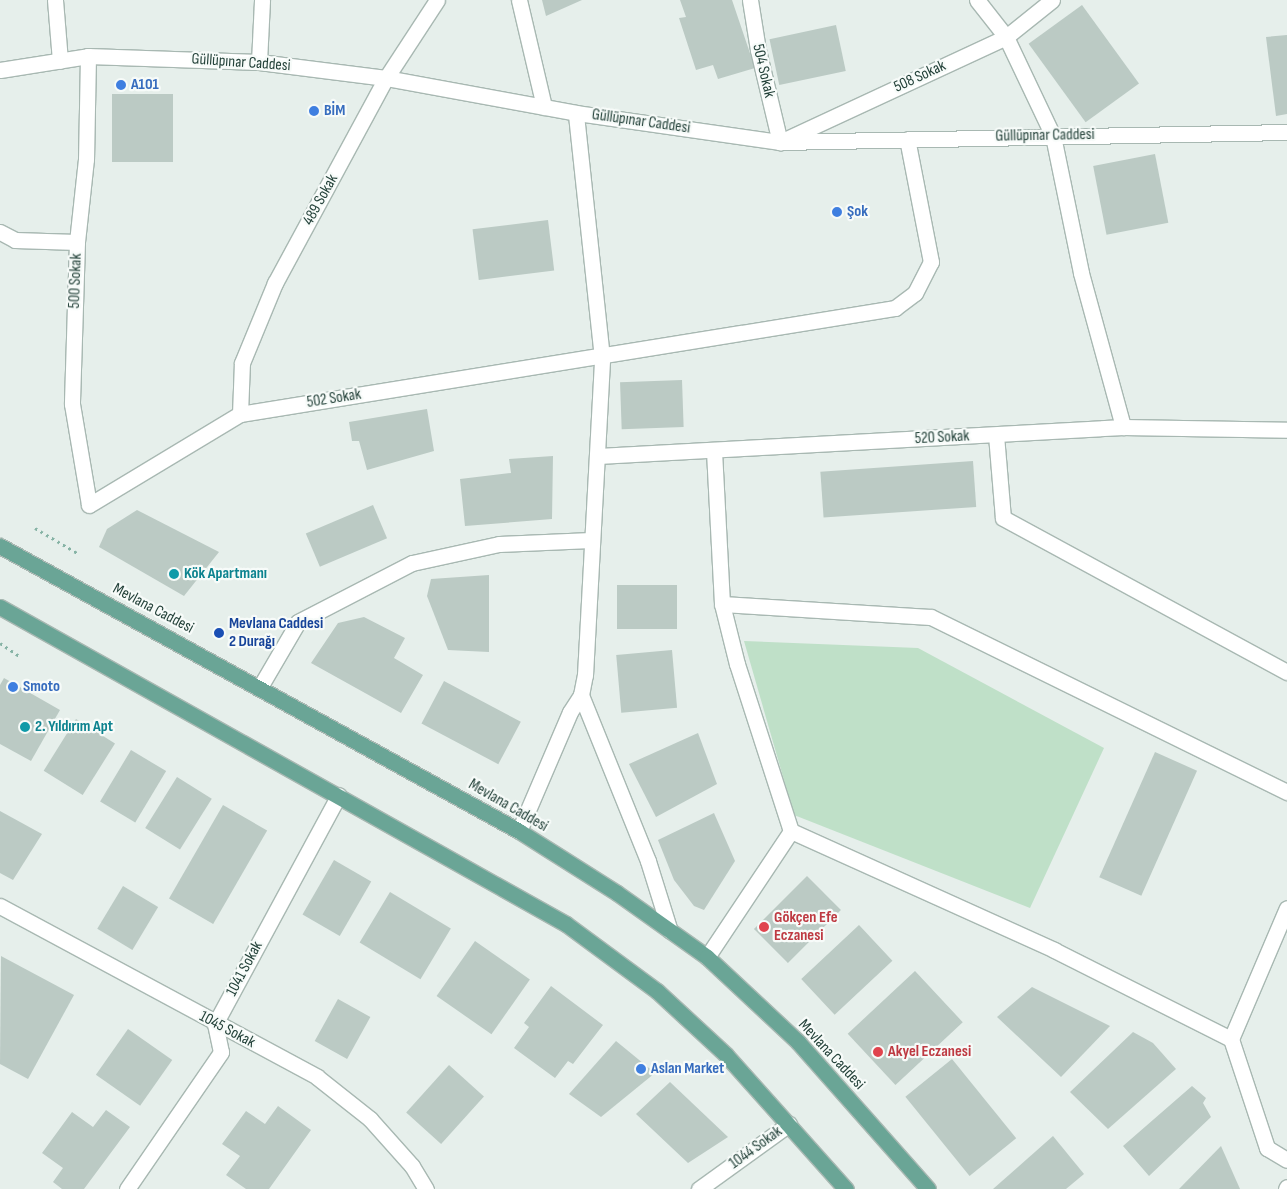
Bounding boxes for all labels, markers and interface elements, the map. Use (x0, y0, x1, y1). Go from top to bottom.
street label: 504 Sokak (747, 42, 779, 100)
street label: Güllüpınar Caddesi (191, 50, 291, 76)
street label: 508 Sokak (891, 57, 949, 97)
place label: A101 (131, 75, 159, 95)
marker: A101 (115, 79, 127, 91)
place label: BİM (324, 101, 345, 121)
marker: BİM (308, 105, 320, 117)
street label: Güllüpınar Caddesi (591, 106, 691, 138)
street label: Güllüpınar Caddesi (995, 126, 1095, 146)
street label: 489 Sokak (299, 171, 343, 229)
place label: Şok (847, 202, 868, 222)
marker: Şok (831, 206, 843, 218)
street label: 500 Sokak (65, 253, 87, 309)
street label: 502 Sokak (306, 385, 362, 413)
street label: 520 Sokak (914, 427, 970, 449)
place label: Kök Apartmanı (184, 564, 267, 584)
marker: Kök Apartmanı (168, 568, 180, 580)
street label: Mevlana Caddesi (109, 580, 197, 638)
place label: Mevlana Caddesi 2 Durağı (229, 614, 323, 652)
marker: Mevlana Caddesi 2 Durağı (213, 627, 225, 639)
place label: Smoto (23, 677, 60, 697)
marker: Smoto (7, 681, 19, 693)
place label: 2. Yıldırım Apt (35, 717, 113, 737)
marker: 2. Yıldırım Apt (19, 721, 31, 733)
street label: Mevlana Caddesi (465, 775, 551, 837)
place label: Gökçen Efe Eczanesi (774, 908, 837, 946)
marker: Gökçen Efe Eczanesi (758, 921, 770, 933)
street label: 1041 Sokak (223, 938, 267, 1000)
street label: 1045 Sokak (196, 1007, 258, 1053)
street label: Mevlana Caddesi (794, 1016, 868, 1094)
place label: Akyel Eczanesi (888, 1042, 971, 1062)
marker: Akyel Eczanesi (872, 1046, 884, 1058)
place label: Aslan Market (651, 1059, 724, 1079)
marker: Aslan Market (635, 1063, 647, 1075)
street label: 1044 Sokak (726, 1122, 786, 1174)

